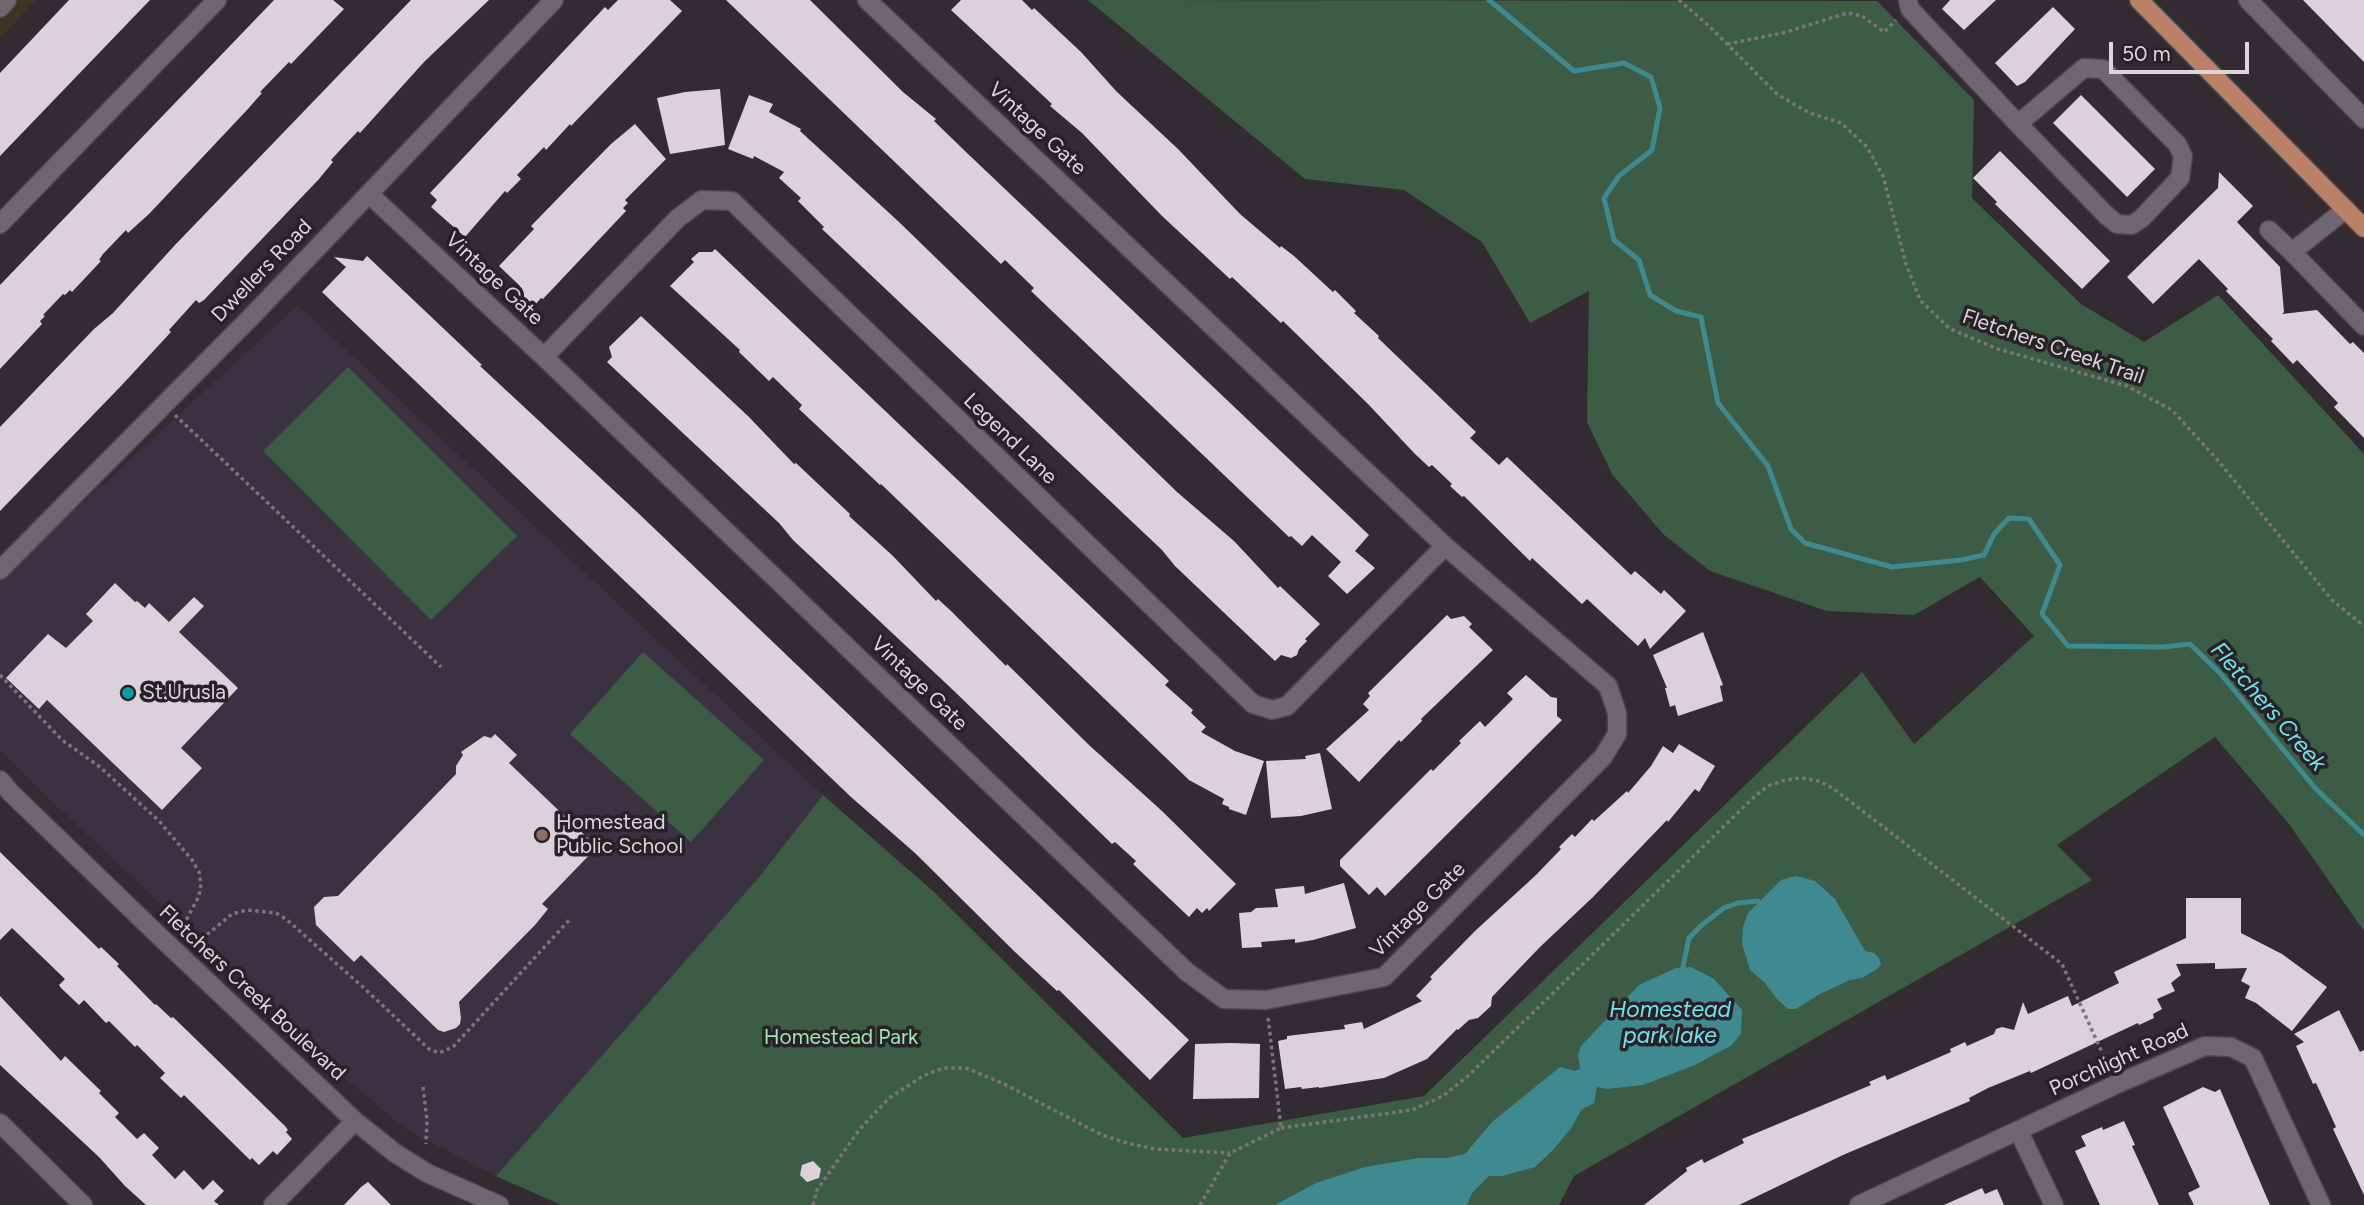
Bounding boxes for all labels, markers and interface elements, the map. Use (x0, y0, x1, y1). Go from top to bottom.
scale bar (2112, 28, 2252, 72)
text: 50 m (2122, 41, 2171, 66)
street label: Vintage Gate (983, 77, 1091, 181)
street label: Dwellers Road (207, 214, 317, 328)
street label: Vintage Gate (440, 227, 548, 331)
street label: Fletchers Creek Trail (1959, 304, 2147, 390)
street label: Legend Lane (958, 388, 1062, 490)
street label: Vintage Gate (865, 632, 973, 736)
water label: Fletchers Creek (2204, 637, 2332, 777)
place label: St.Urusla (142, 680, 226, 706)
marker: St.Urusla (120, 685, 136, 701)
place label: Homestead Public School (556, 810, 683, 860)
marker: Homestead Public School (534, 827, 550, 843)
street label: Vintage Gate (1365, 857, 1471, 963)
street label: Fletchers Creek Boulevard (154, 900, 350, 1086)
water label: Homestead park lake (1609, 996, 1731, 1050)
street label: Porchlight Road (2046, 1018, 2192, 1102)
park label: Homestead Park (764, 1025, 918, 1051)

